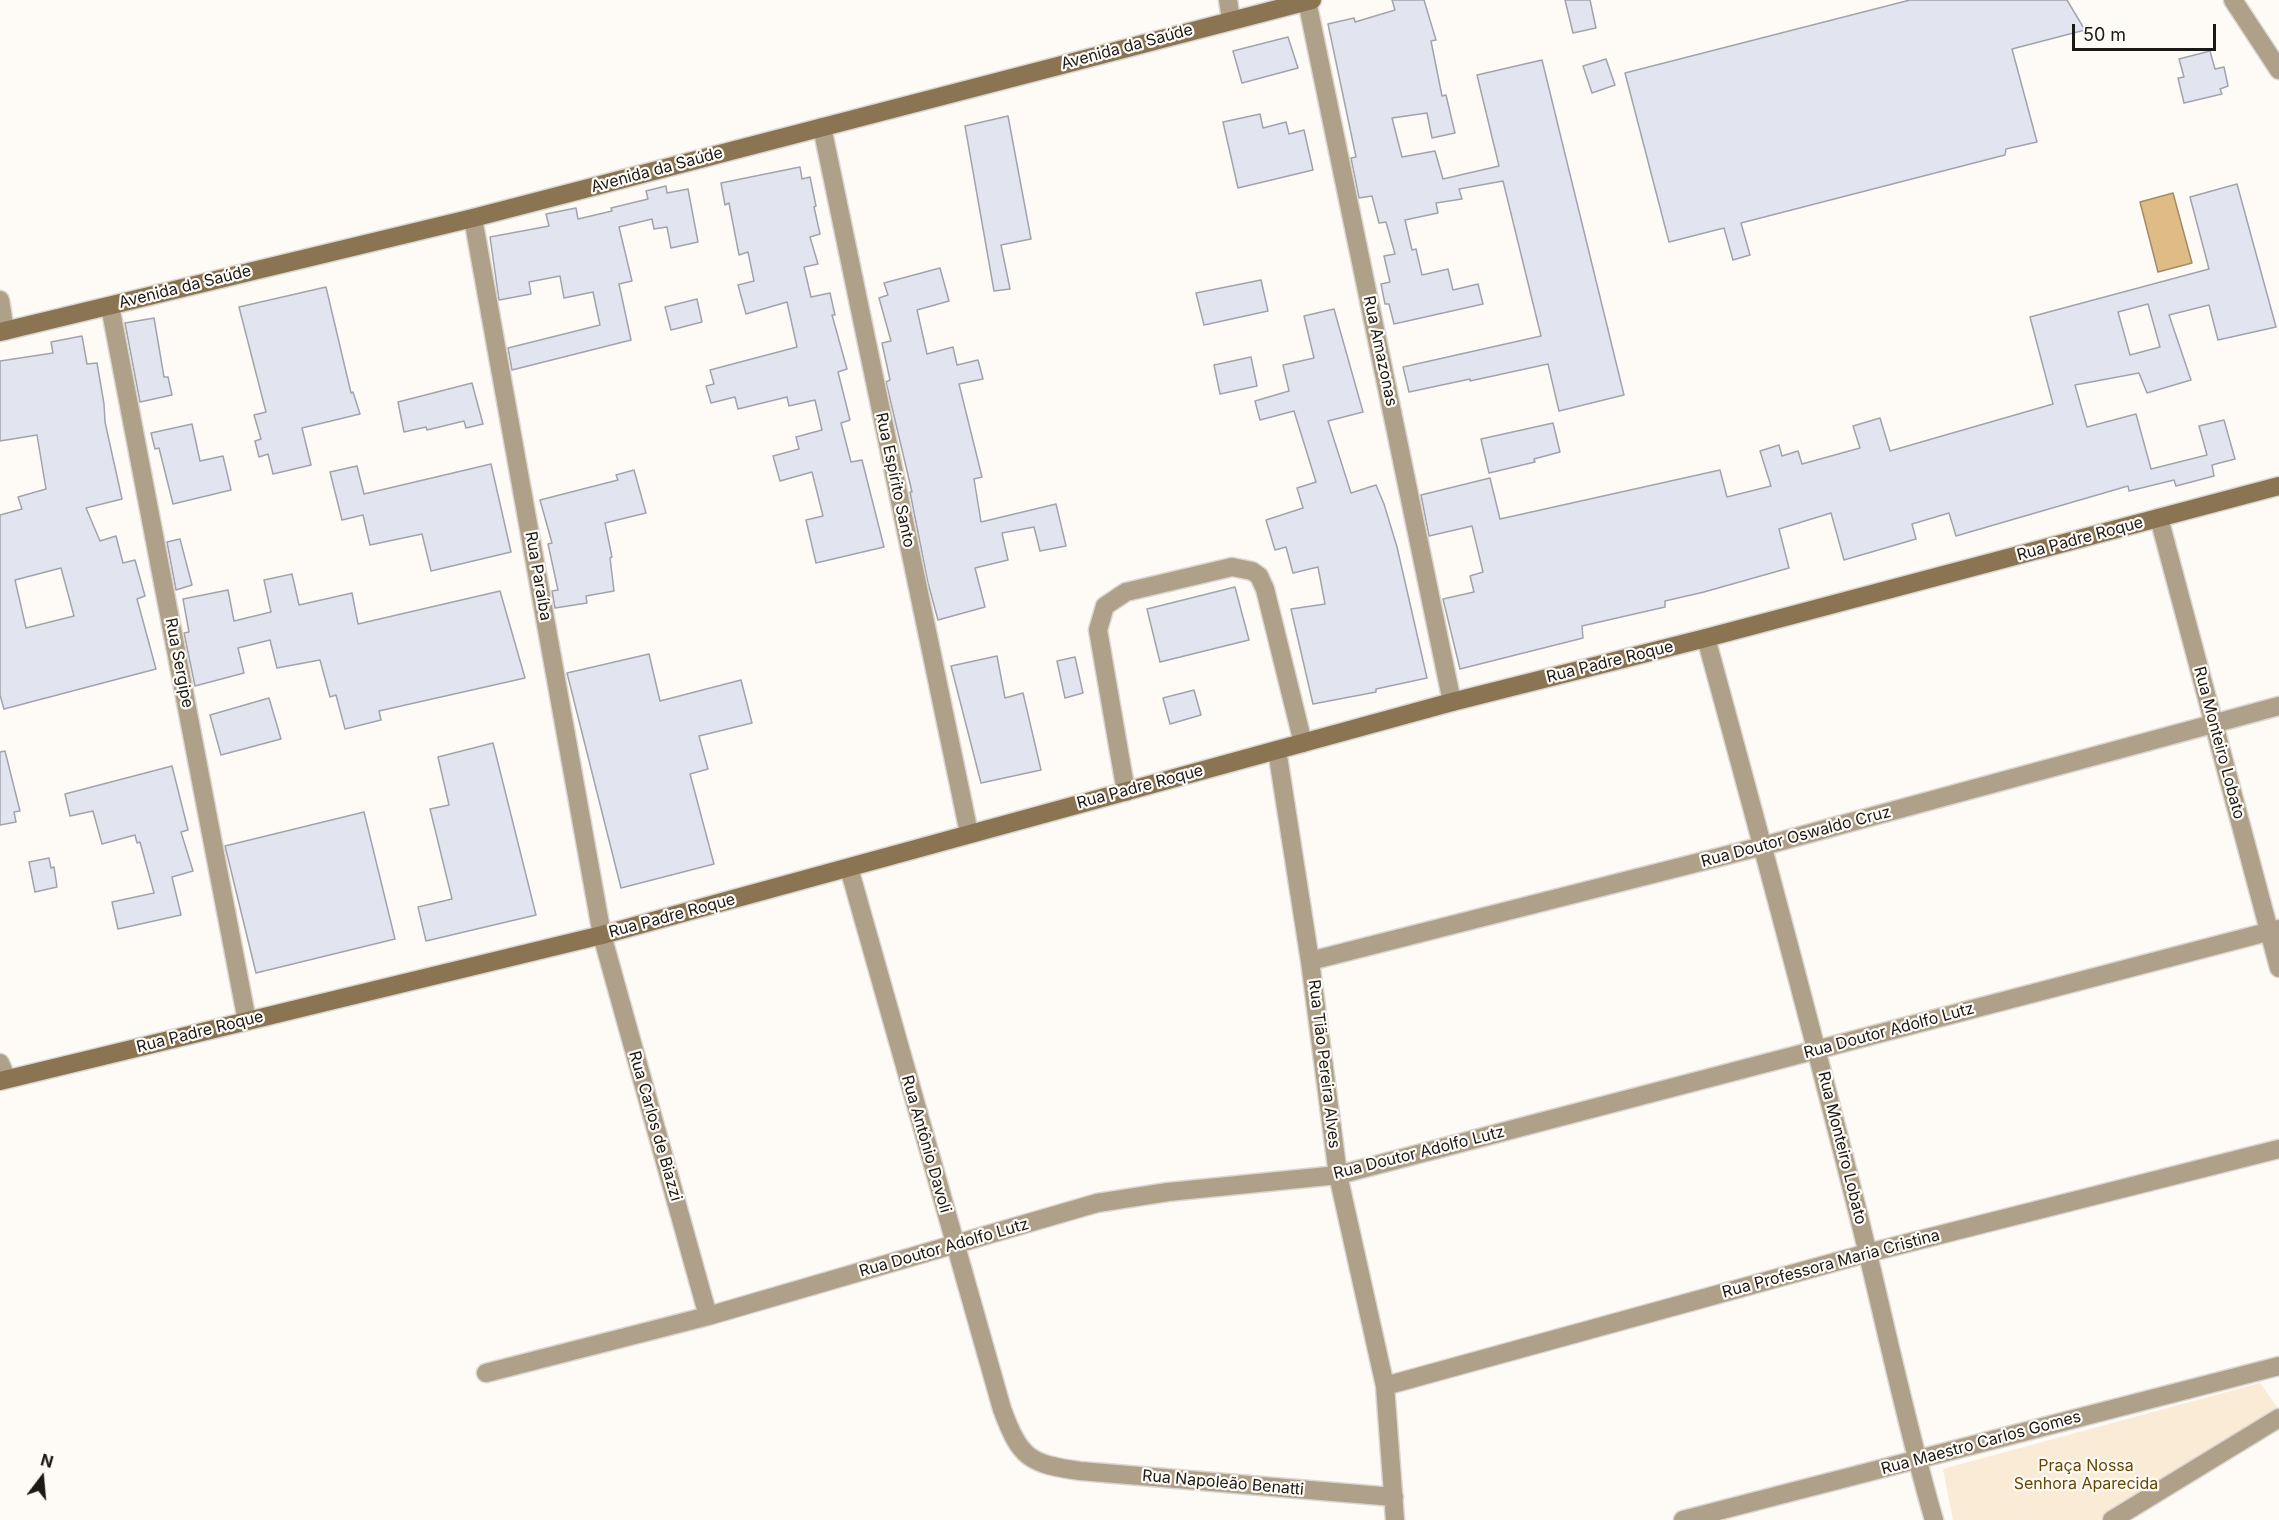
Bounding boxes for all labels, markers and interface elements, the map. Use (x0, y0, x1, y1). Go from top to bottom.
scale bar (2075, 12, 2219, 50)
street label: Avenida da Saúde (1059, 20, 1195, 74)
text: 50 m (2083, 24, 2126, 45)
street label: Avenida da Saúde (589, 143, 725, 197)
street label: Avenida da Saúde (117, 261, 253, 313)
street label: Rua Amazonas (1359, 294, 1401, 408)
street label: Rua Espírito Santo (871, 411, 919, 549)
street label: Rua Padre Roque (2015, 513, 2145, 565)
street label: Rua Paraíba (521, 530, 555, 622)
street label: Rua Sergipe (161, 616, 197, 710)
street label: Rua Padre Roque (1545, 637, 1675, 687)
street label: Rua Monteiro Lobato (2189, 665, 2249, 821)
street label: Rua Padre Roque (1075, 761, 1205, 813)
street label: Rua Doutor Oswaldo Cruz (1699, 802, 1893, 872)
street label: Rua Padre Roque (607, 890, 737, 942)
street label: Rua Tião Pereira Alves (1304, 979, 1344, 1149)
street label: Rua Doutor Adolfo Lutz (1802, 999, 1976, 1063)
street label: Rua Padre Roque (135, 1007, 265, 1057)
street label: Rua Carlos de Biazzi (624, 1049, 686, 1203)
street label: Rua Monteiro Lobato (1814, 1069, 1870, 1227)
street label: Rua Antônio Davoli (897, 1073, 955, 1215)
street label: Rua Doutor Adolfo Lutz (1332, 1122, 1506, 1184)
street label: Rua Doutor Adolfo Lutz (857, 1215, 1031, 1281)
street label: Rua Professora Maria Cristina (1720, 1226, 1942, 1302)
street label: Rua Maestro Carlos Gomes (1879, 1407, 2083, 1479)
north arrow (12, 1448, 72, 1508)
text: N (38, 1449, 56, 1472)
park label: Praça Nossa Senhora Aparecida (2014, 1456, 2158, 1494)
street label: Rua Napoleão Benatti (1141, 1466, 1305, 1500)

